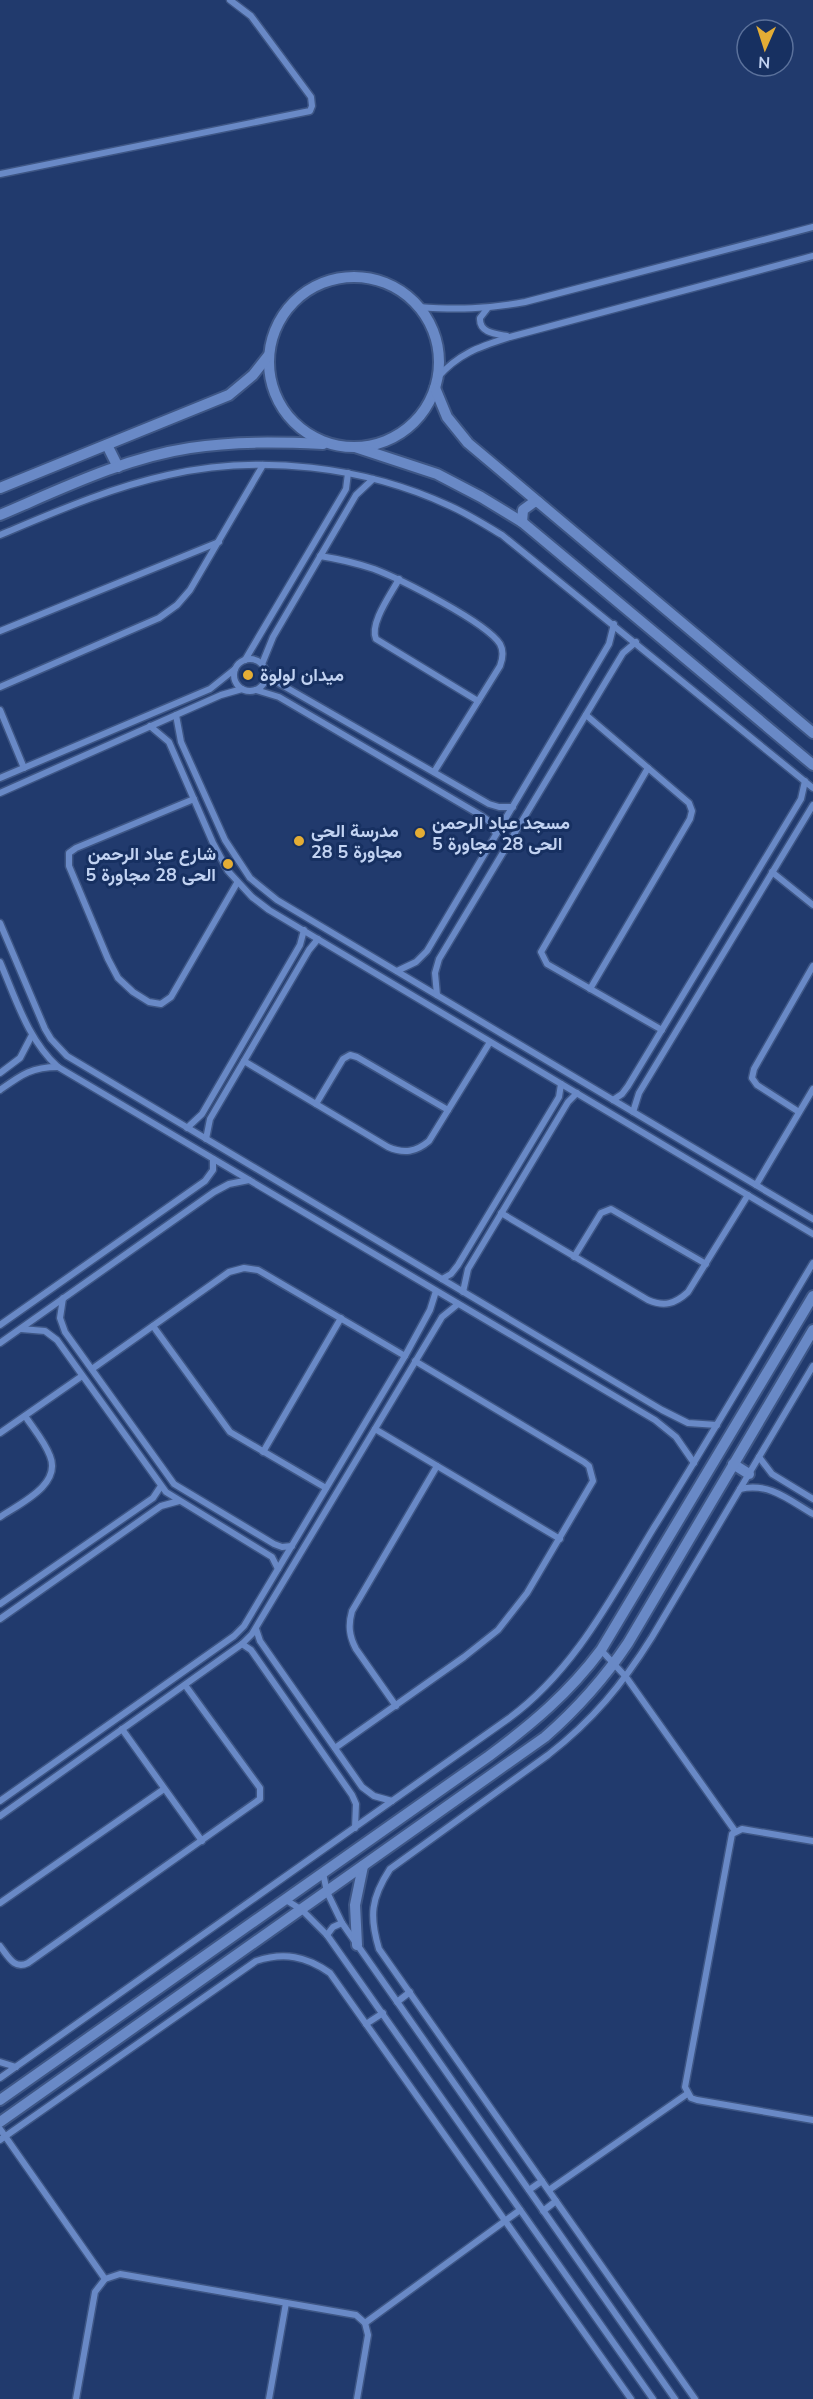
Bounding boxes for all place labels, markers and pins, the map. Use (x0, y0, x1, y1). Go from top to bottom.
place label: ميدان لولوة (260, 663, 344, 687)
marker: ميدان لولوة (241, 668, 255, 682)
place label: مسجد عباد الرحمن الحى 28 مجاورة 5 (432, 811, 570, 856)
place label: مدرسة الحى 28 مجاورة 5 (311, 819, 403, 864)
marker: مسجد عباد الرحمن الحى 28 مجاورة 5 (413, 826, 427, 840)
marker: مدرسة الحى 28 مجاورة 5 (292, 834, 306, 848)
place label: شارع عباد الرحمن الحى 28 مجاورة 5 (86, 842, 216, 887)
marker: شارع عباد الرحمن الحى 28 مجاورة 5 (221, 857, 235, 871)

